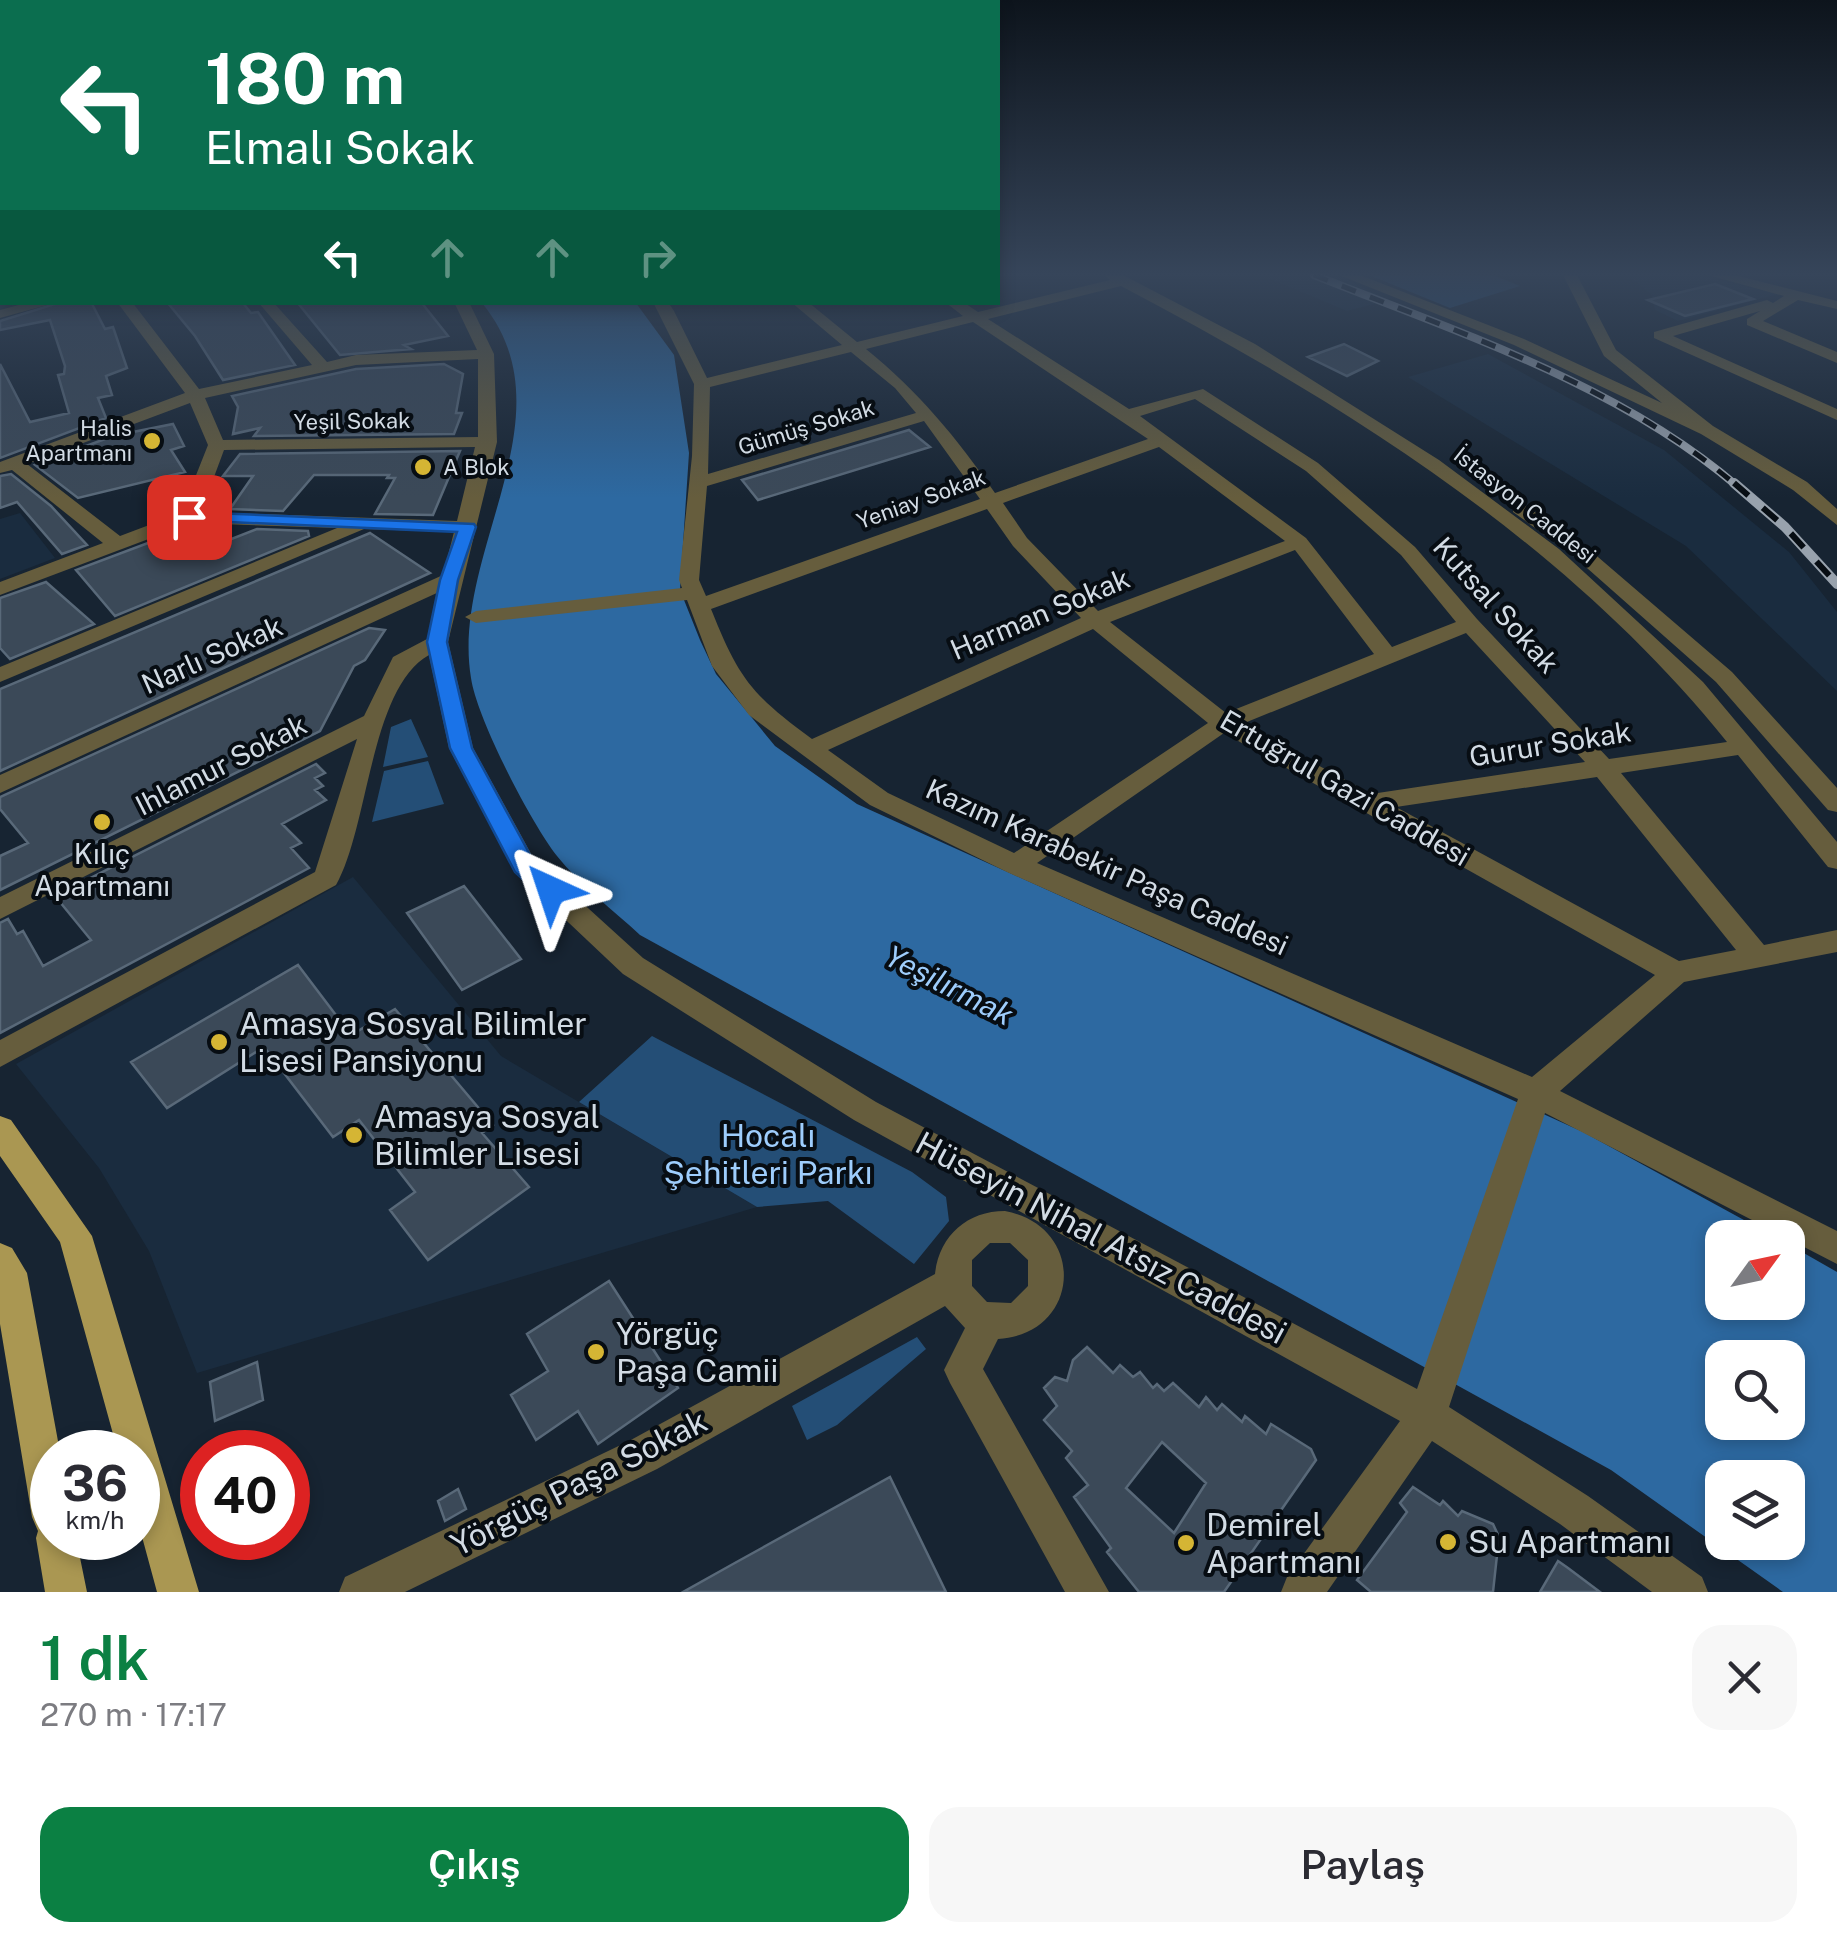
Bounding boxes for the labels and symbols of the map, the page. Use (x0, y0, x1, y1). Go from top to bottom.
street label: Gümüş Sokak (735, 394, 877, 460)
street label: Yeşil Sokak (293, 407, 411, 435)
place label: Halis Apartmanı (25, 415, 132, 466)
marker: Halis Apartmanı (141, 430, 163, 452)
street label: İstasyon Caddesi (1449, 441, 1602, 569)
place label: A Blok (443, 454, 510, 480)
marker: A Blok (412, 456, 434, 478)
street label: Yeniay Sokak (853, 464, 989, 534)
pin (147, 475, 232, 560)
street label: Kutsal Sokak (1427, 530, 1566, 679)
street label: Harman Sokak (945, 561, 1134, 666)
street label: Narlı Sokak (136, 609, 287, 700)
street label: Ertuğrul Gazi Caddesi (1215, 703, 1476, 872)
street label: Ihlamur Sokak (130, 707, 312, 822)
street label: Gurur Sokak (1467, 714, 1633, 773)
street label: Kazım Karabekir Paşa Caddesi (921, 772, 1293, 962)
marker: Kılıç Apartmanı (91, 811, 113, 833)
place label: Kılıç Apartmanı (34, 837, 170, 902)
position arrow (499, 838, 603, 942)
water label: Yeşilırmak (880, 938, 1020, 1033)
place label: Amasya Sosyal Bilimler Lisesi Pansiyonu (239, 1005, 587, 1079)
marker: Amasya Sosyal Bilimler Lisesi Pansiyonu (208, 1031, 230, 1053)
place label: Amasya Sosyal Bilimler Lisesi (374, 1098, 600, 1172)
park label: Hocalı Şehitleri Parkı (663, 1117, 873, 1191)
marker: Amasya Sosyal Bilimler Lisesi (343, 1124, 365, 1146)
street label: Hüseyin Nihal Atsız Caddesi (910, 1124, 1293, 1351)
north arrow (1705, 1220, 1805, 1320)
place label: Yörgüç Paşa Camii (616, 1315, 778, 1389)
marker: Yörgüç Paşa Camii (585, 1341, 607, 1363)
street label: Yörgüç Paşa Sokak (444, 1402, 713, 1563)
speed limit sign: 40 (180, 1430, 310, 1560)
place label: Demirel Apartmanı (1206, 1506, 1361, 1580)
place label: Su Apartmanı (1468, 1523, 1671, 1560)
marker: Su Apartmanı (1437, 1531, 1459, 1553)
marker: Demirel Apartmanı (1175, 1532, 1197, 1554)

